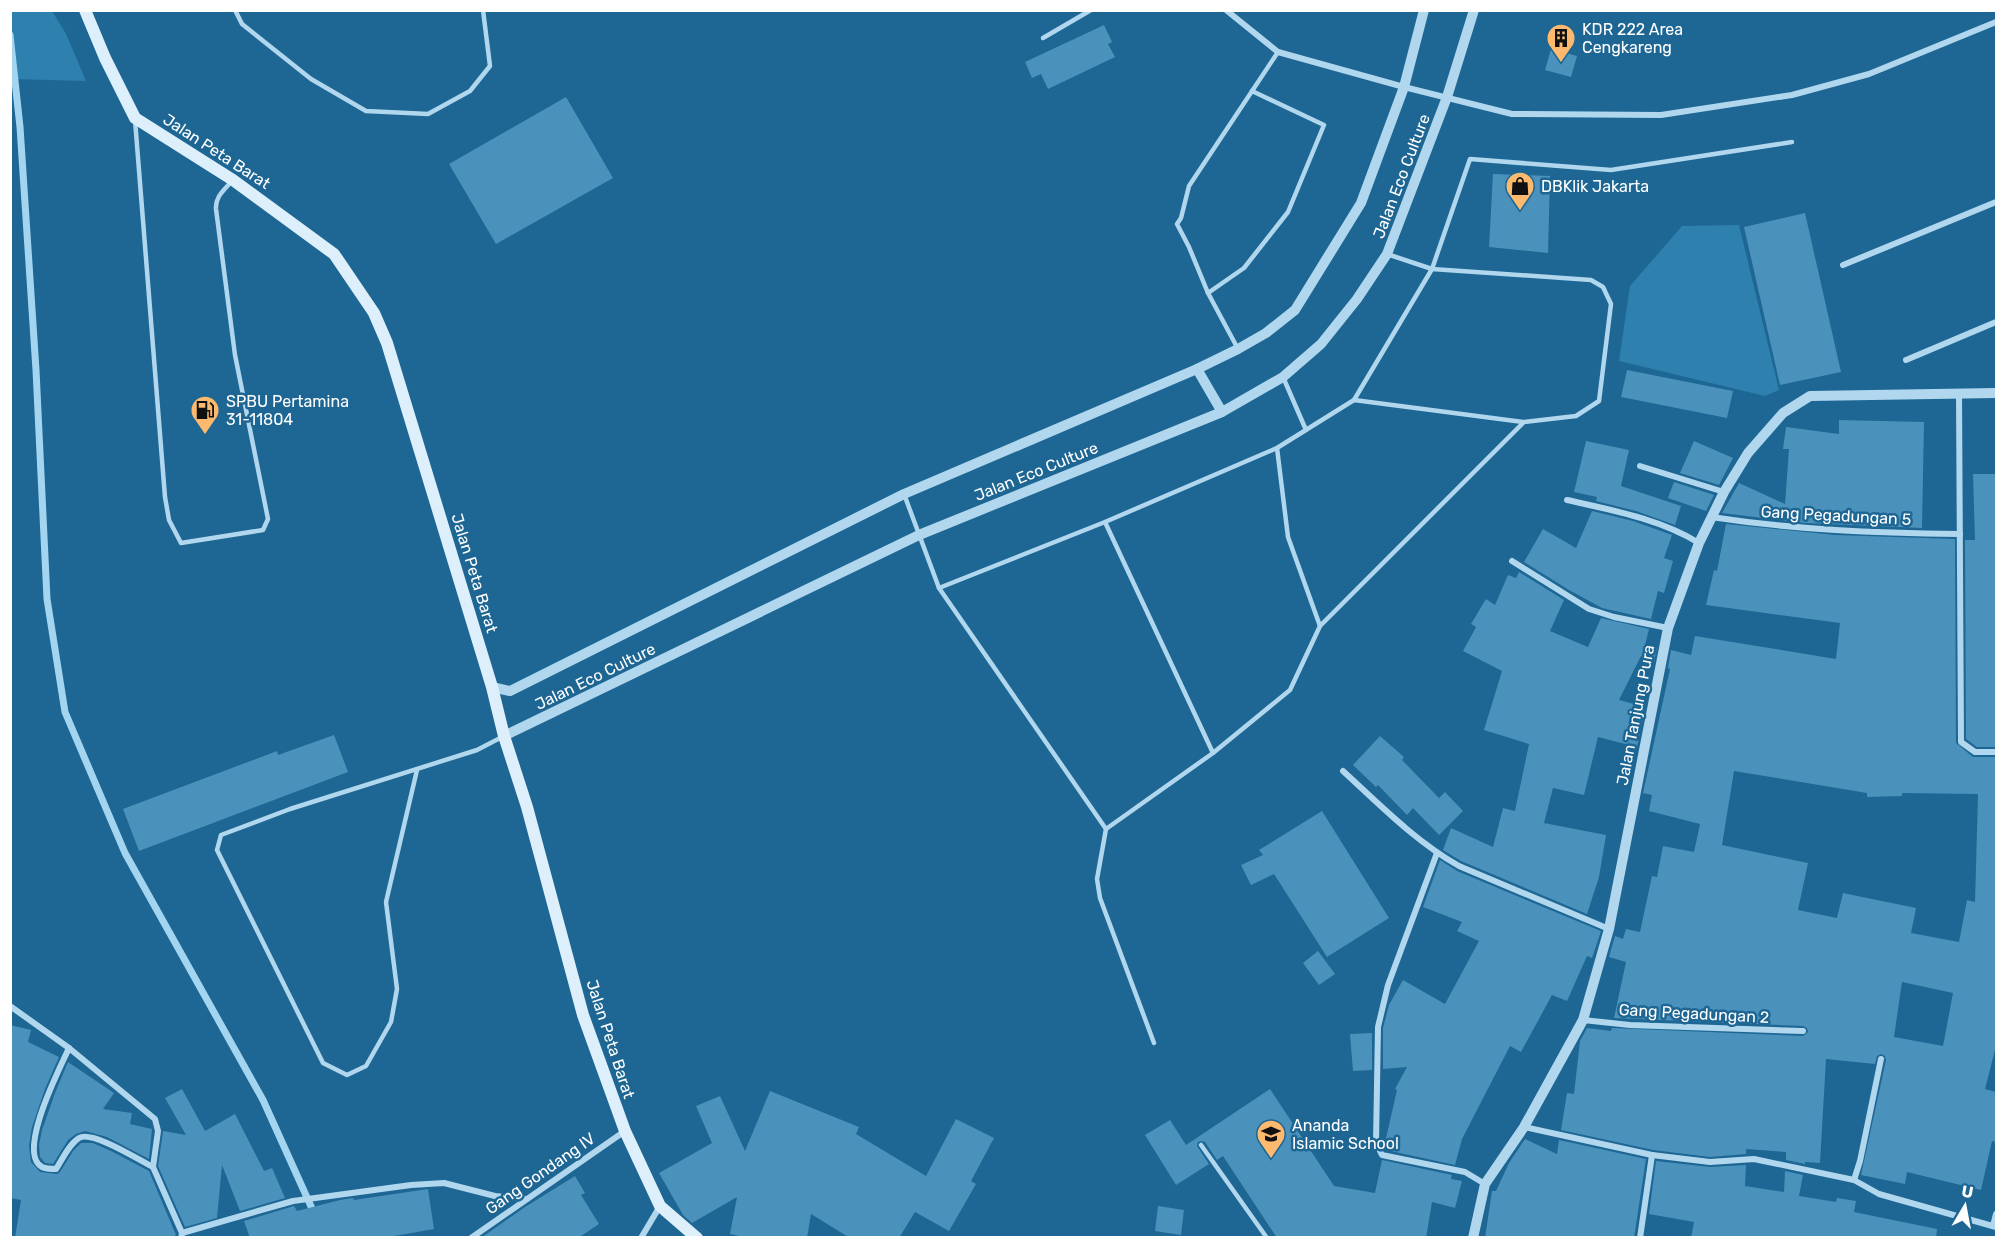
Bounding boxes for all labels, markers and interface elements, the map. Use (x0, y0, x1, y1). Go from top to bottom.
place label: KDR 222 Area Cengkareng (1582, 20, 1683, 57)
building icon: KDR 222 Area Cengkareng (1545, 22, 1577, 64)
street label: Jalan Peta Barat (160, 110, 274, 193)
street label: Jalan Eco Culture (1369, 111, 1434, 241)
shop icon: DBKlik Jakarta (1504, 170, 1536, 212)
place label: DBKlik Jakarta (1541, 177, 1649, 196)
place label: SPBU Pertamina 31-11804 (226, 392, 349, 429)
fuel station icon: SPBU Pertamina 31-11804 (189, 394, 221, 436)
street label: Jalan Eco Culture (972, 438, 1101, 505)
street label: Gang Pegadungan 5 (1760, 502, 1912, 529)
street label: Jalan Peta Barat (447, 511, 502, 635)
street label: Jalan Eco Culture (532, 639, 659, 714)
street label: Jalan Tanjung Pura (1613, 643, 1658, 787)
street label: Jalan Peta Barat (582, 977, 639, 1101)
street label: Gang Pegadungan 2 (1618, 1000, 1770, 1027)
place label: Ananda Islamic School (1292, 1116, 1399, 1153)
school or university icon: Ananda Islamic School (1255, 1118, 1287, 1160)
street label: Gang Gondang IV (482, 1129, 599, 1218)
north arrow (1935, 1176, 1995, 1236)
text: U (1960, 1181, 1975, 1202)

